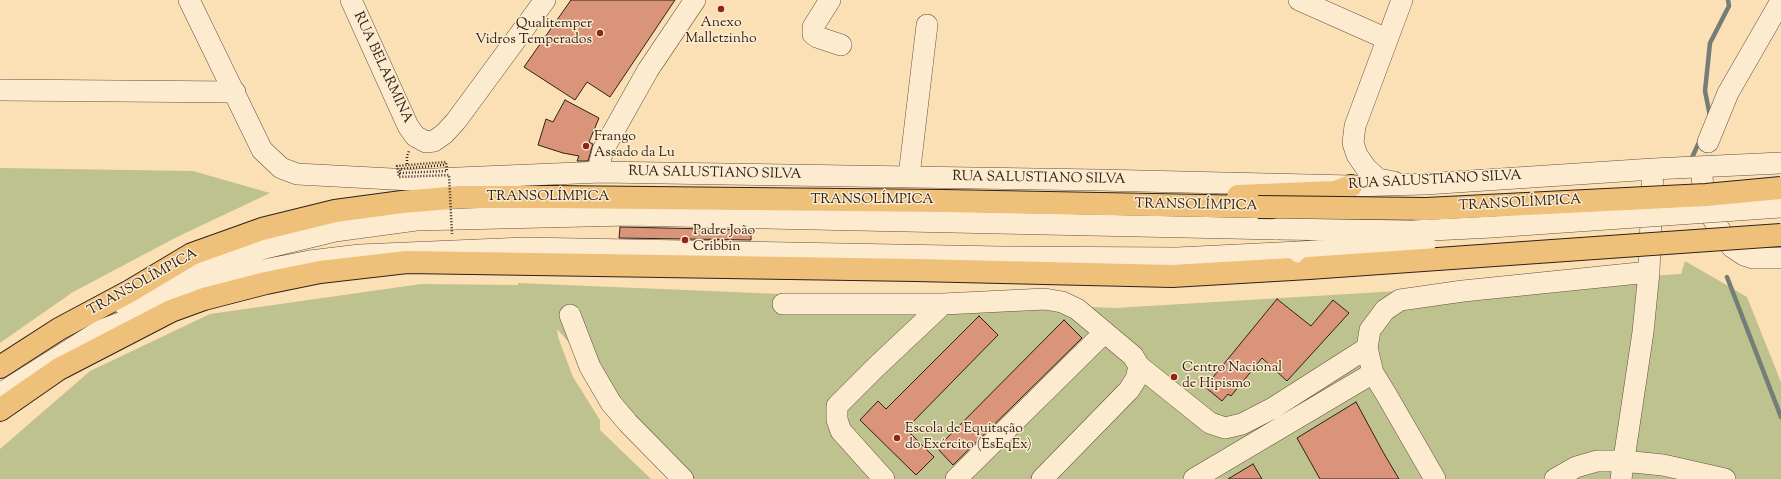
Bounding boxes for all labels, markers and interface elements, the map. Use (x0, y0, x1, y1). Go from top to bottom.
marker: Anexo Malletzinho (716, 4, 726, 14)
street label: RUA BELARMINA (349, 10, 415, 126)
place label: Anexo Malletzinho (685, 16, 757, 48)
place label: Qualitemper Vidros Temperados (475, 17, 592, 50)
marker: Qualitemper Vidros Temperados (595, 28, 605, 38)
place label: Frango Assado da Lu (594, 130, 675, 162)
marker: Frango Assado da Lu (581, 141, 591, 151)
street label: RUA SALUSTIANO SILVA (628, 164, 802, 184)
street label: RUA SALUSTIANO SILVA (1348, 168, 1522, 194)
street label: RUA SALUSTIANO SILVA (952, 169, 1126, 189)
street label: TRANSOLÍMPICA (486, 190, 610, 206)
street label: TRANSOLÍMPICA (1458, 192, 1582, 216)
street label: TRANSOLÍMPICA (810, 193, 934, 209)
street label: TRANSOLÍMPICA (1134, 197, 1258, 215)
place label: Padre João Cribbin (693, 224, 755, 256)
marker: Padre João Cribbin (680, 235, 690, 245)
street label: TRANSOLÍMPICA (85, 246, 201, 320)
place label: Centro Nacional de Hipismo (1182, 361, 1282, 394)
marker: Centro Nacional de Hipismo (1169, 372, 1179, 382)
place label: Escola de Equitação do Exército (EsEqEx) (905, 422, 1032, 454)
marker: Escola de Equitação do Exército (EsEqEx) (892, 433, 902, 443)

